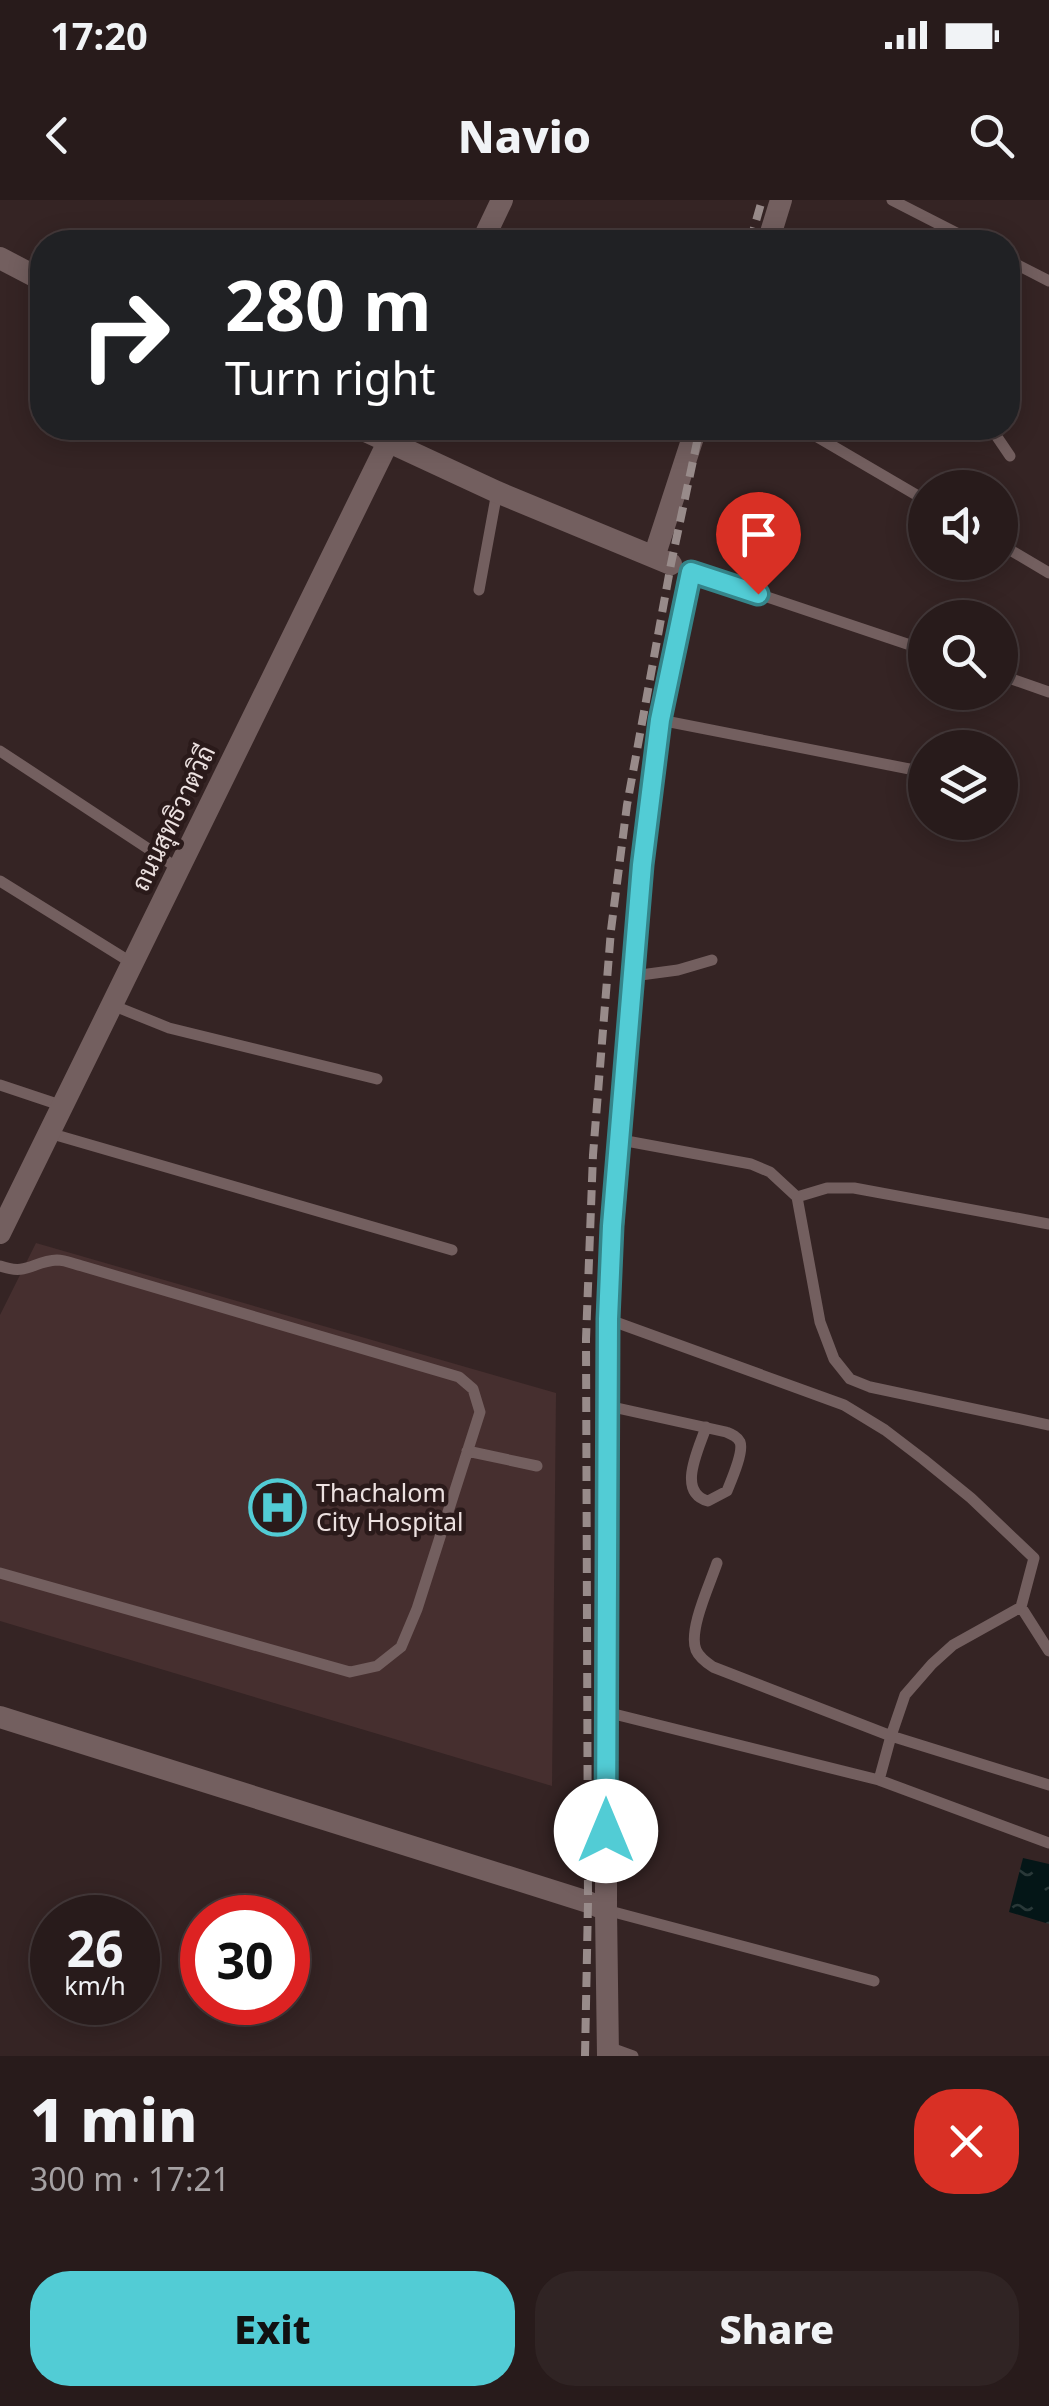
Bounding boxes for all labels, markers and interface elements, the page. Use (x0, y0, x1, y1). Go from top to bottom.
text: 17:20 (50, 9, 148, 61)
text: Navio (458, 105, 591, 166)
icon: back (30, 108, 85, 163)
icon: search (964, 108, 1019, 163)
text: 280 m (225, 256, 432, 352)
icon: right (60, 270, 190, 400)
text: Turn right (225, 347, 436, 408)
map controls (908, 470, 1018, 840)
button: sound (908, 470, 1018, 580)
pin (716, 492, 801, 595)
icon: arrive (731, 507, 786, 562)
button: search (908, 600, 1018, 710)
button: layers (908, 730, 1018, 840)
street label: ถนนสุทธิวาตวิถี (122, 739, 224, 897)
place label: Thachalom City Hospital (316, 1475, 463, 1538)
hospital icon: Thachalom City Hospital (247, 1477, 307, 1537)
position arrow (554, 1779, 658, 1883)
speed limit sign: 30 (180, 1895, 310, 2025)
text: 26 (66, 1914, 124, 1982)
text: km/h (64, 1968, 126, 2002)
text: 1 min (30, 2078, 198, 2160)
button: close (914, 2089, 1019, 2194)
text: 300 m · 17:21 (30, 2157, 230, 2200)
button: Exit (30, 2271, 515, 2386)
button: Share (535, 2271, 1019, 2386)

